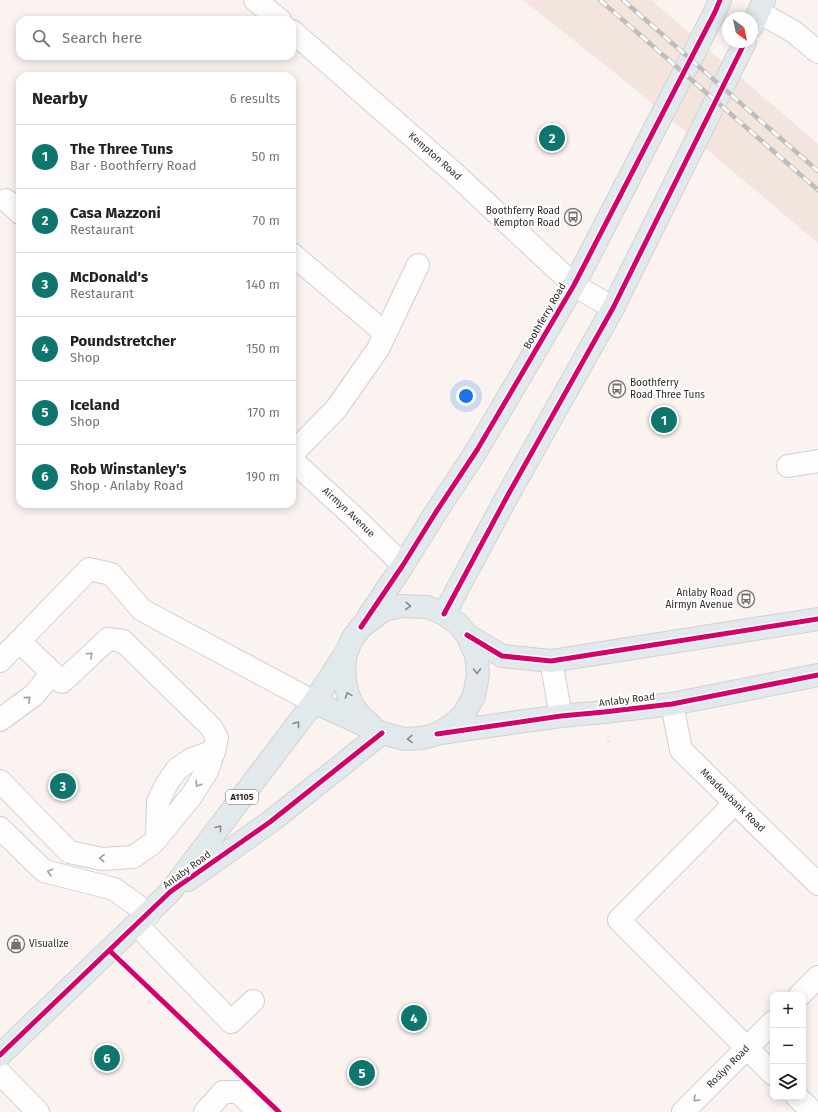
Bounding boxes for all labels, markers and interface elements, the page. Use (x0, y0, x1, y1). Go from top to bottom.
north arrow (722, 12, 758, 48)
search box (16, 16, 296, 60)
icon: search (30, 27, 52, 49)
text: Search here (62, 29, 142, 47)
text: Nearby (32, 88, 87, 109)
text: 6 results (230, 91, 280, 106)
pin: 2 (539, 123, 565, 153)
street label: Kempton Road (406, 130, 464, 183)
text: The Three Tuns (70, 140, 173, 158)
text: 1 (42, 149, 48, 164)
text: 50 m (252, 149, 280, 164)
text: Bar · Boothferry Road (70, 158, 197, 173)
text: Casa Mazzoni (70, 204, 161, 222)
place label: Boothferry Road Kempton Road (486, 205, 560, 229)
bus stop icon: Boothferry Road Kempton Road (563, 207, 583, 227)
text: 2 (42, 213, 48, 228)
text: 70 m (253, 213, 280, 228)
text: Restaurant (70, 222, 134, 237)
text: McDonald's (70, 268, 148, 286)
text: 3 (42, 277, 48, 292)
text: 140 m (246, 277, 280, 292)
street label: Boothferry Road (521, 281, 569, 351)
text: Restaurant (70, 286, 134, 301)
text: Poundstretcher (70, 332, 176, 350)
text: 4 (41, 341, 49, 356)
text: 150 m (246, 341, 280, 356)
text: Shop (70, 350, 100, 365)
place label: Boothferry Road Three Tuns (630, 377, 705, 401)
bus stop icon: Boothferry Road Three Tuns (607, 379, 627, 399)
your location (456, 386, 476, 406)
text: Iceland (70, 396, 120, 414)
text: 5 (42, 405, 48, 420)
text: 170 m (247, 405, 280, 420)
pin: 1 (651, 405, 677, 435)
text: Shop (70, 414, 100, 429)
text: Rob Winstanley's (70, 460, 187, 478)
text: 6 (41, 469, 49, 484)
text: 190 m (246, 469, 280, 484)
text: Shop · Anlaby Road (70, 478, 183, 493)
street label: Airmyn Avenue (320, 485, 377, 540)
place label: Anlaby Road Airmyn Avenue (665, 587, 733, 611)
bus stop icon: Anlaby Road Airmyn Avenue (736, 589, 756, 609)
one-way arrow (405, 602, 411, 610)
one-way arrow (85, 653, 93, 660)
one-way arrow (473, 668, 481, 674)
one-way arrow (345, 691, 353, 698)
street label: Anlaby Road (598, 691, 656, 709)
one-way arrow (24, 697, 31, 704)
one-way arrow (293, 721, 300, 728)
one-way arrow (407, 735, 413, 743)
street label: Meadowbank Road (698, 766, 767, 835)
pin: 3 (50, 771, 76, 801)
one-way arrow (196, 780, 203, 787)
road number: A1105 (226, 790, 258, 804)
one-way arrow (214, 825, 221, 832)
street label: Anlaby Road (161, 849, 213, 891)
one-way arrow (99, 854, 105, 863)
one-way arrow (47, 869, 53, 877)
shop icon: Visualize (6, 934, 26, 954)
place label: Visualize (29, 938, 69, 950)
map controls (770, 992, 806, 1100)
button: + (770, 992, 806, 1028)
pin: 4 (401, 1003, 427, 1033)
button: − (770, 1028, 806, 1064)
pin: 6 (94, 1043, 120, 1073)
street label: Roslyn Road (704, 1043, 752, 1091)
pin: 5 (349, 1058, 375, 1088)
button: layers (770, 1064, 806, 1100)
one-way arrow (693, 1094, 701, 1102)

